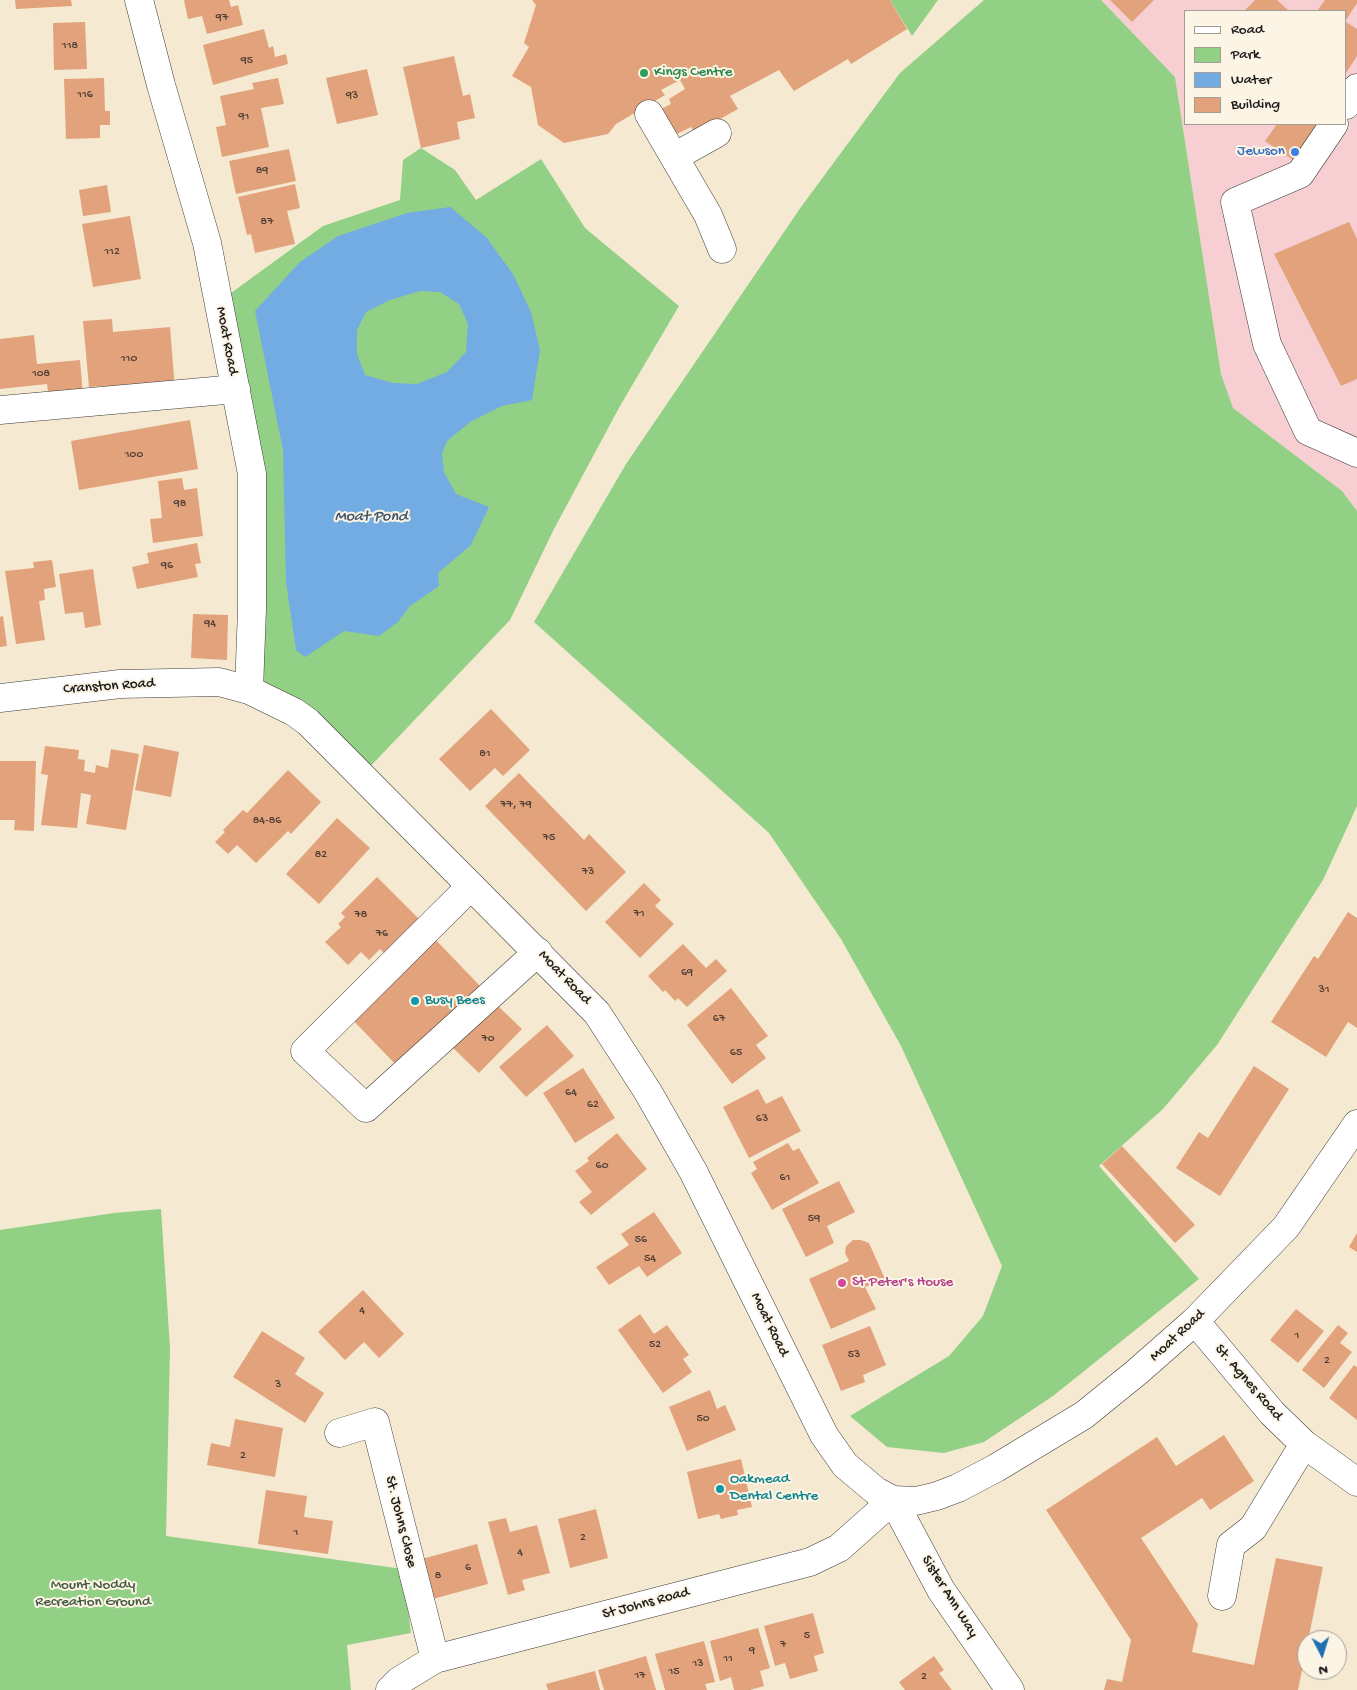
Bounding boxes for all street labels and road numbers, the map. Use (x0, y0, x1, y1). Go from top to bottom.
street label: Moat Road (211, 305, 241, 377)
street label: Cranston Road (63, 675, 155, 699)
street label: Moat Road (534, 947, 594, 1009)
street label: Moat Road (746, 1290, 792, 1360)
street label: Moat Road (1147, 1306, 1209, 1366)
street label: St. Agnes Road (1210, 1341, 1286, 1425)
street label: St. Johns Close (380, 1474, 420, 1570)
street label: Sister Ann Way (917, 1553, 981, 1641)
street label: St Johns Road (601, 1584, 691, 1624)

